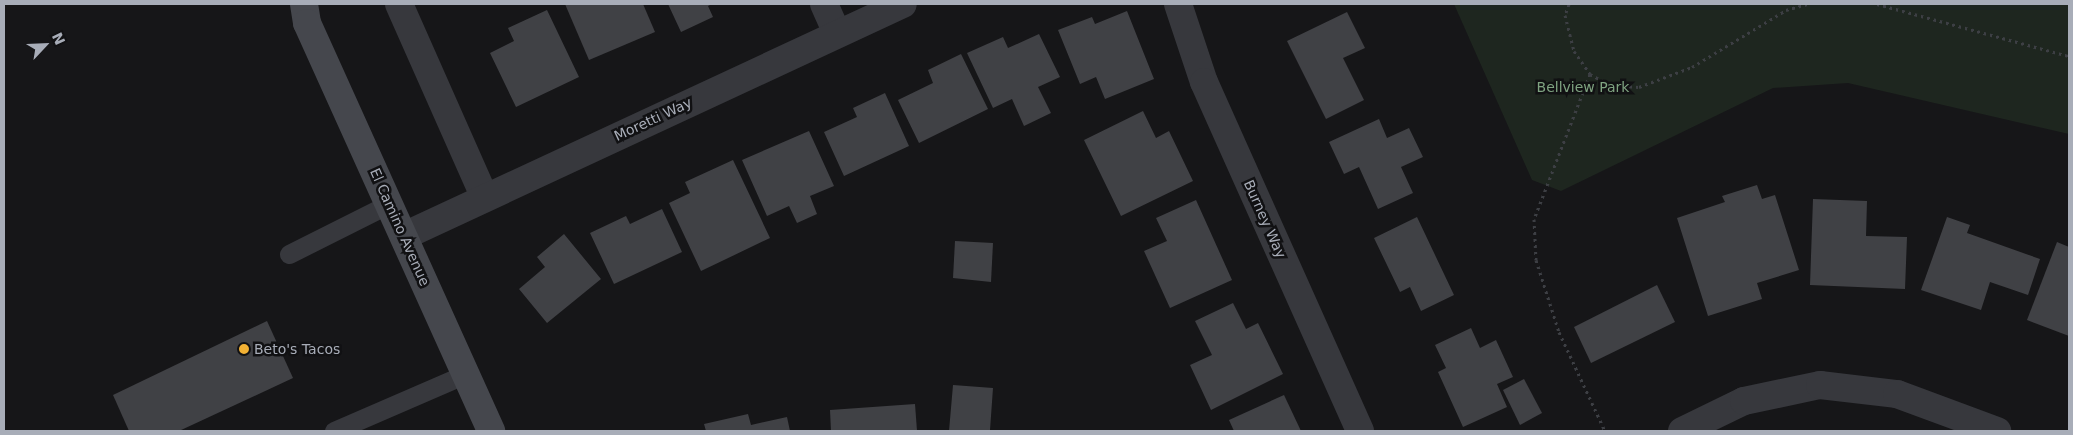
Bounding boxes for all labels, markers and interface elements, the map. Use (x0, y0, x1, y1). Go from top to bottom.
north arrow (20, 20, 70, 70)
text: N (49, 30, 68, 47)
park label: Bellview Park (1537, 79, 1629, 95)
street label: Moretti Way (611, 94, 695, 144)
street label: El Camino Avenue (367, 166, 433, 288)
street label: Burney Way (1240, 177, 1290, 261)
place label: Beto's Tacos (254, 341, 340, 357)
marker: Beto's Tacos (238, 343, 250, 355)

